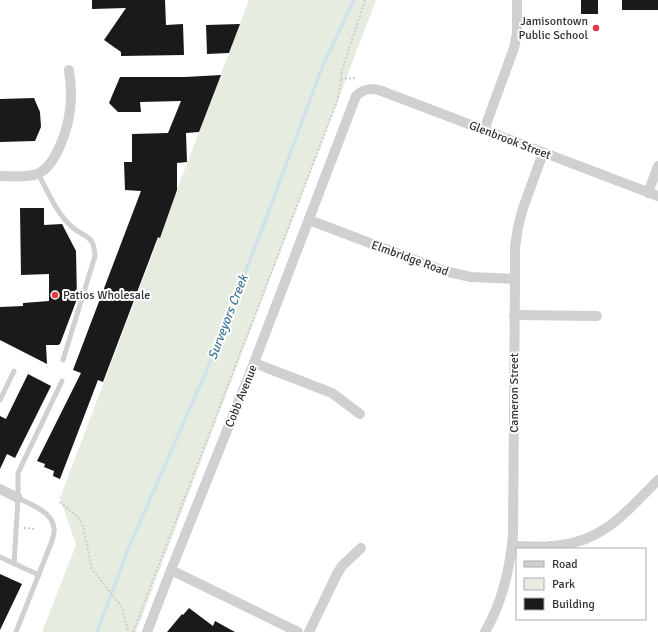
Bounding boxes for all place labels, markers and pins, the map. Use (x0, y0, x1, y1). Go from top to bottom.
place label: Jamisontown Public School (519, 14, 588, 43)
marker: Jamisontown Public School (591, 23, 601, 33)
place label: Patios Wholesale (63, 288, 150, 303)
marker: Patios Wholesale (50, 290, 60, 300)

